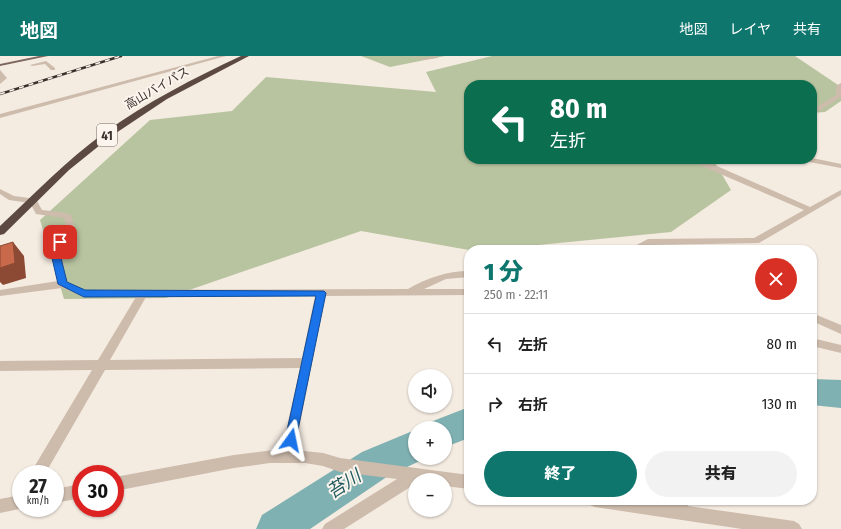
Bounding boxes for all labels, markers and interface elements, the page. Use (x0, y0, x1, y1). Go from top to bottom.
text: 地図 (20, 19, 58, 42)
text: 地図 (679, 21, 707, 38)
text: レイヤ (729, 21, 771, 38)
text: 共有 (793, 21, 821, 38)
street label: 高山バイパス (122, 64, 192, 112)
text: 80 m (550, 92, 607, 125)
icon: left (484, 96, 536, 148)
road number: 41 (97, 124, 117, 146)
text: 左折 (550, 130, 586, 152)
pin (43, 225, 77, 259)
icon: arrive (49, 231, 71, 253)
text: 1 分 (484, 258, 523, 286)
button: close (755, 258, 797, 300)
text: 250 m · 22:11 (484, 287, 548, 302)
icon: left (484, 333, 506, 355)
text: 80 m (767, 335, 797, 353)
text: 左折 (518, 336, 548, 354)
map controls (408, 369, 452, 517)
button: sound (408, 369, 452, 413)
icon: right (484, 393, 506, 415)
text: 130 m (762, 395, 797, 413)
text: 右折 (518, 396, 548, 414)
position arrow (270, 419, 312, 461)
button: + (408, 421, 452, 465)
button: 終了 (484, 451, 637, 497)
button: 共有 (645, 451, 797, 497)
water label: 苔川 (323, 464, 367, 503)
speed limit sign: 30 (72, 465, 124, 517)
button: − (408, 473, 452, 517)
text: 27 (29, 474, 47, 498)
text: km/h (27, 495, 49, 507)

